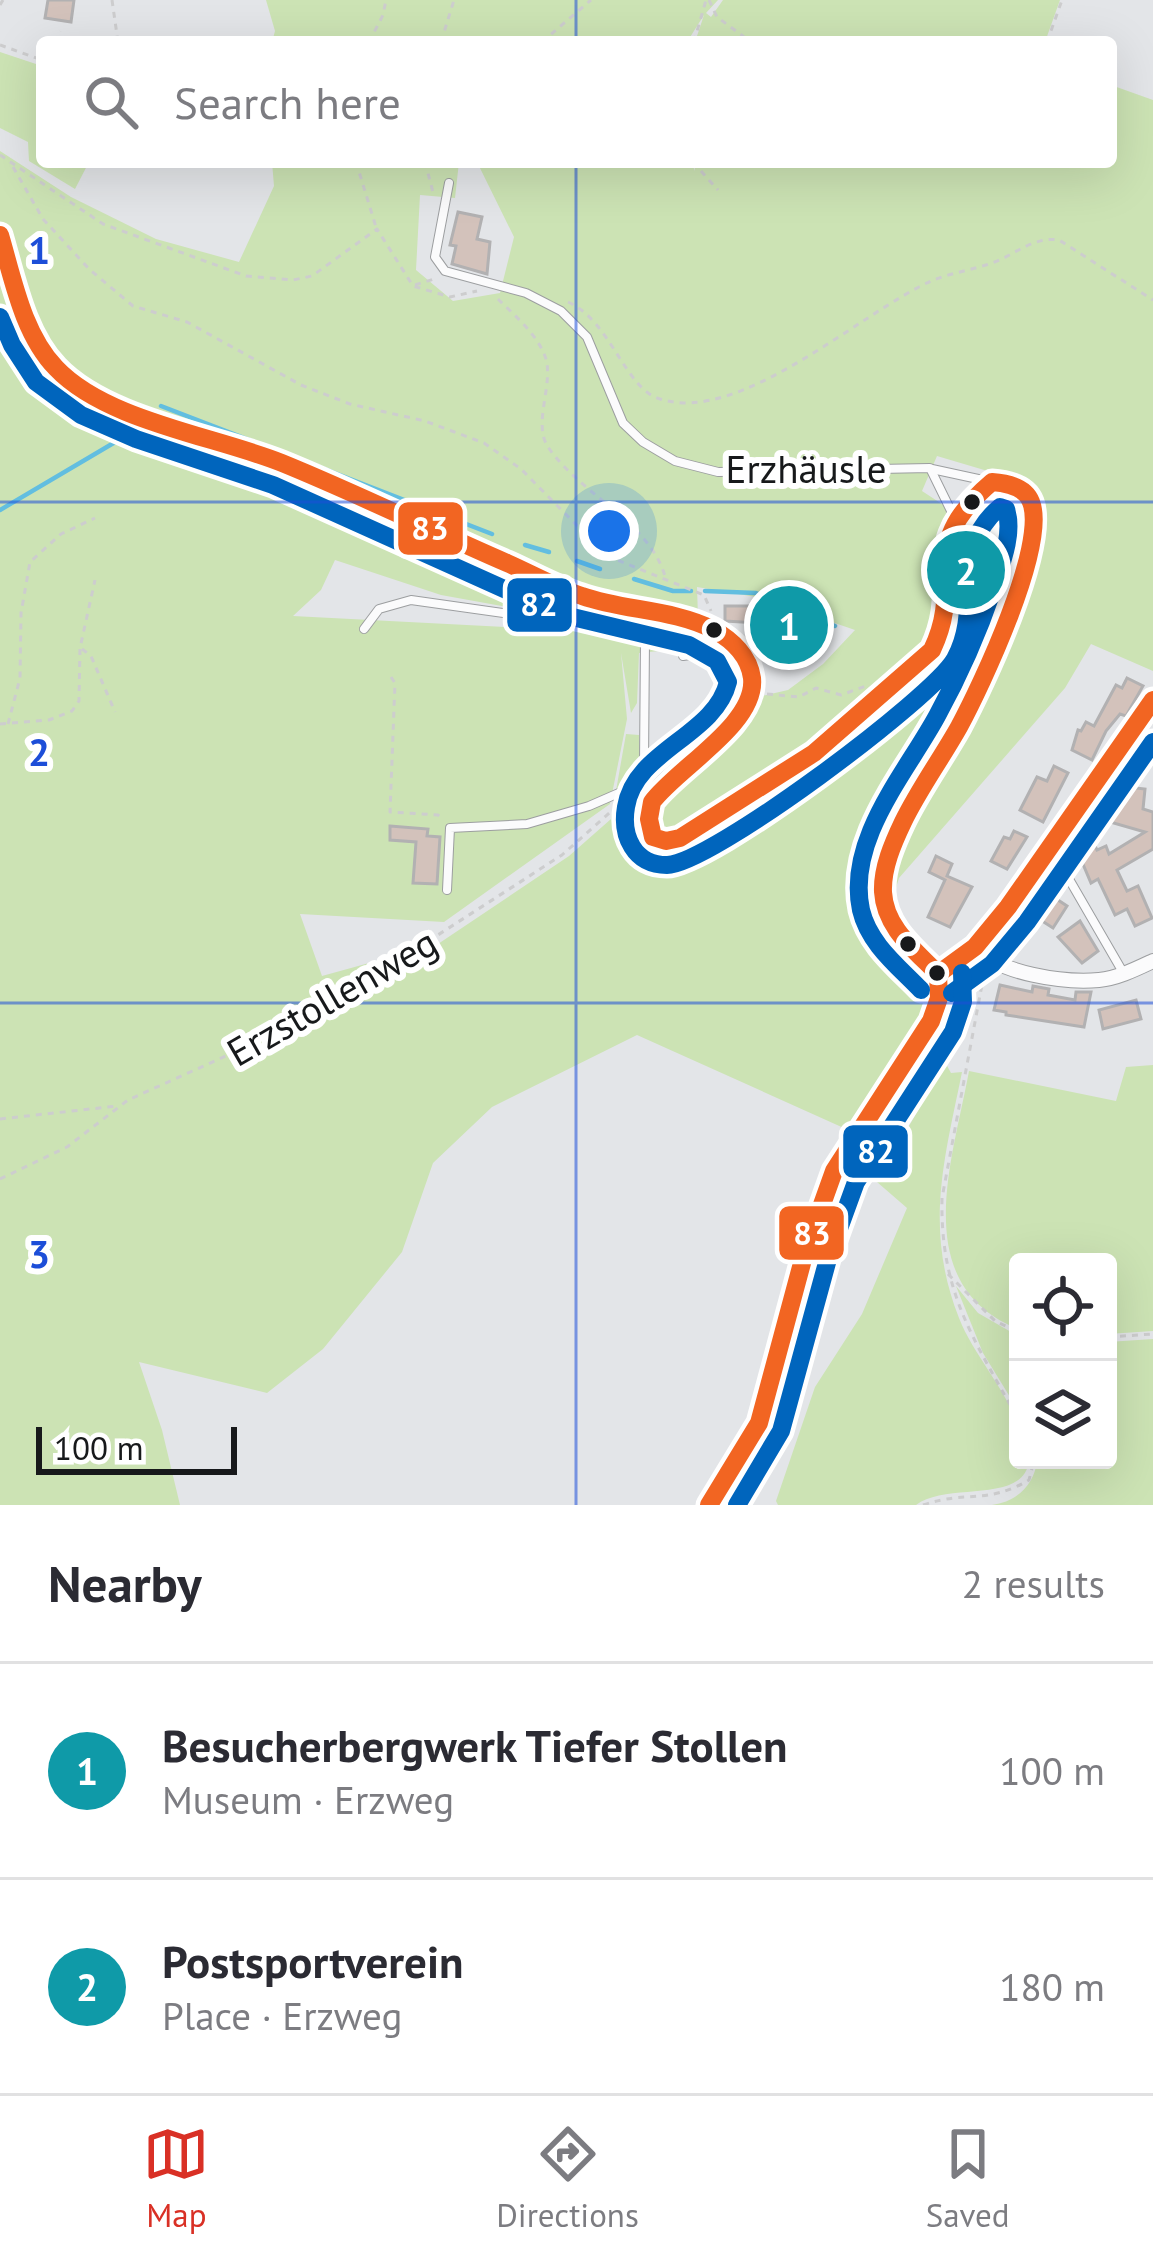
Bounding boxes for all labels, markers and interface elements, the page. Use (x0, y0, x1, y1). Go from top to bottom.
search box (36, 36, 1117, 168)
icon: search (78, 69, 144, 135)
text: Search here (174, 73, 401, 131)
text: 1 (28, 224, 50, 275)
street label: Erzhäusle (726, 443, 886, 494)
unlabelled marker (961, 491, 983, 513)
line badge: 83 (396, 500, 465, 557)
your location (579, 501, 639, 561)
text: 83 (411, 506, 449, 549)
pin: 2 (927, 525, 1005, 615)
line badge: 82 (505, 576, 574, 634)
pin: 1 (750, 580, 828, 670)
text: 82 (520, 582, 558, 625)
unlabelled marker (703, 619, 725, 641)
text: 2 (28, 726, 50, 777)
street label: Erzstollenweg (218, 916, 446, 1077)
unlabelled marker (897, 933, 919, 955)
unlabelled marker (926, 962, 948, 984)
line badge: 82 (841, 1123, 910, 1180)
text: 82 (857, 1129, 895, 1172)
line badge: 83 (777, 1204, 846, 1262)
text: 83 (793, 1211, 831, 1254)
text: 3 (28, 1228, 50, 1279)
map controls (1009, 1253, 1117, 1469)
button: locate (1009, 1253, 1117, 1361)
button: layers (1009, 1361, 1117, 1469)
scale bar (36, 1421, 237, 1474)
text: 100 m (54, 1426, 144, 1469)
text: Nearby (48, 1550, 202, 1616)
text: 2 results (962, 1558, 1105, 1609)
text: Besucherbergwerk Tiefer Stollen (162, 1716, 788, 1774)
text: 1 (76, 1745, 98, 1796)
text: 100 m (999, 1745, 1105, 1796)
text: Museum · Erzweg (162, 1774, 454, 1825)
text: Postsportverein (162, 1932, 464, 1990)
text: 2 (76, 1961, 98, 2012)
text: 180 m (999, 1961, 1105, 2012)
text: Place · Erzweg (162, 1990, 402, 2041)
tab: Map (143, 2121, 209, 2236)
tab: Directions (496, 2121, 639, 2236)
tab: Saved (926, 2121, 1010, 2236)

